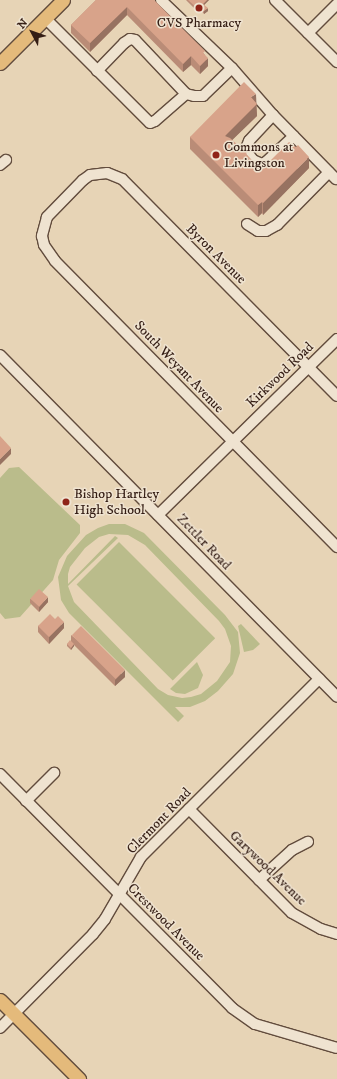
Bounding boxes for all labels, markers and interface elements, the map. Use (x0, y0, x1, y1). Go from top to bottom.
marker: CVS Pharmacy (194, 3, 204, 13)
north arrow (12, 12, 52, 52)
place label: CVS Pharmacy (157, 15, 241, 31)
text: N (15, 16, 31, 32)
place label: Commons at Livingston (224, 139, 293, 172)
marker: Commons at Livingston (211, 150, 221, 160)
street label: Byron Avenue (182, 220, 250, 288)
street label: South Weyant Avenue (131, 318, 227, 416)
street label: Kirkwood Road (243, 339, 317, 411)
place label: Bishop Hartley High School (74, 486, 159, 518)
marker: Bishop Hartley High School (61, 497, 71, 507)
street label: Zettler Road (173, 511, 235, 573)
street label: Clermont Road (123, 784, 195, 858)
street label: Garywood Avenue (226, 827, 310, 909)
street label: Crestwood Avenue (124, 880, 208, 964)

